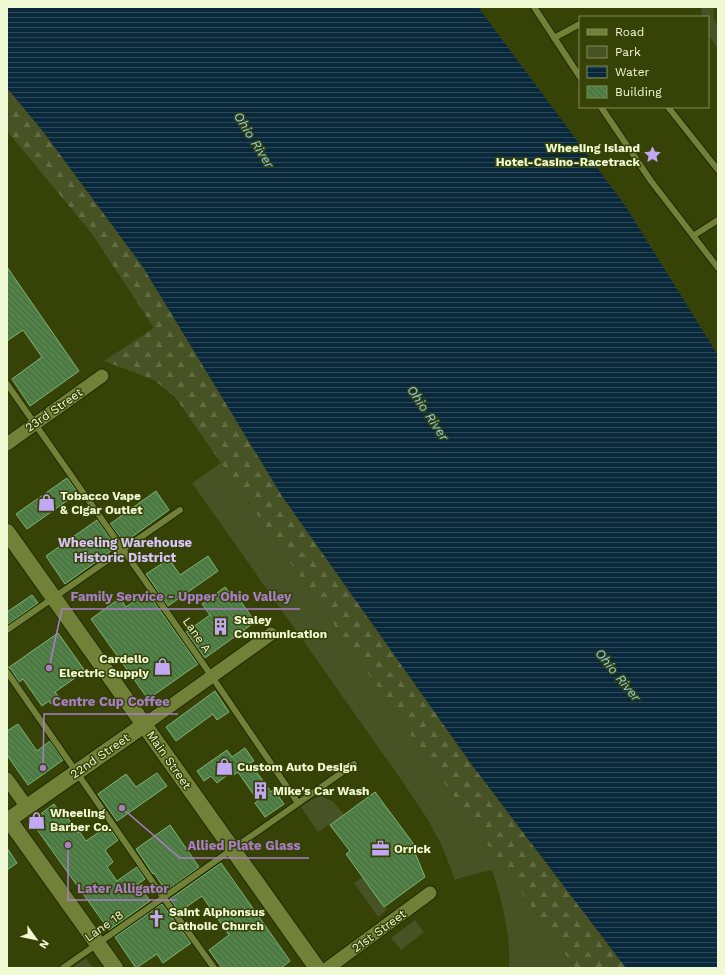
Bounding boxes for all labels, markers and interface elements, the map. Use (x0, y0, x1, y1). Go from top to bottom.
legend (579, 16, 709, 108)
text: Road (615, 25, 644, 39)
text: Park (615, 45, 641, 59)
text: Water (615, 65, 650, 79)
text: Building (615, 85, 662, 99)
water label: Ohio River (231, 109, 278, 172)
place label: Wheeling Island Hotel-Casino-Racetrack (496, 141, 641, 169)
place icon: Wheeling Island Hotel-Casino-Racetrack (643, 145, 663, 165)
water label: Ohio River (404, 382, 453, 444)
street label: 23rd Street (23, 385, 85, 435)
place label: Tobacco Vape & Cigar Outlet (60, 489, 143, 517)
shop icon: Tobacco Vape & Cigar Outlet (37, 493, 57, 513)
district label: Wheeling Warehouse Historic District (58, 535, 193, 565)
callout: Family Service - Upper Ohio Valley (62, 584, 300, 609)
text: Family Service - Upper Ohio Valley (71, 589, 292, 604)
place label: Staley Communication (234, 613, 327, 641)
street label: Lane A (180, 615, 214, 655)
building icon: Staley Communication (211, 617, 231, 637)
water label: Ohio River (592, 646, 644, 705)
place label: Cardello Electric Supply (59, 652, 149, 680)
shop icon: Cardello Electric Supply (152, 656, 172, 676)
callout: Centre Cup Coffee (44, 689, 178, 714)
text: Centre Cup Coffee (52, 694, 170, 709)
street label: Main Street (144, 728, 194, 792)
street label: 22nd Street (68, 730, 132, 782)
shop icon: Custom Auto Design (214, 757, 234, 777)
place label: Custom Auto Design (237, 760, 357, 774)
building icon: Mike's Car Wash (250, 781, 270, 801)
place label: Mike's Car Wash (273, 784, 370, 798)
place label: Wheeling Barber Co. (50, 806, 112, 834)
shop icon: Wheeling Barber Co. (27, 810, 47, 830)
callout: Allied Plate Glass (180, 833, 309, 858)
text: Allied Plate Glass (188, 838, 300, 853)
office icon: Orrick (371, 839, 391, 859)
place label: Orrick (394, 842, 431, 856)
callout: Later Alligator (68, 875, 177, 900)
text: Later Alligator (77, 881, 169, 896)
place label: Saint Alphonsus Catholic Church (169, 905, 265, 933)
street label: 21st Street (349, 907, 409, 955)
street label: Lane 18 (82, 908, 126, 944)
church icon: Saint Alphonsus Catholic Church (146, 909, 166, 929)
north arrow (16, 919, 56, 959)
text: N (36, 937, 52, 951)

